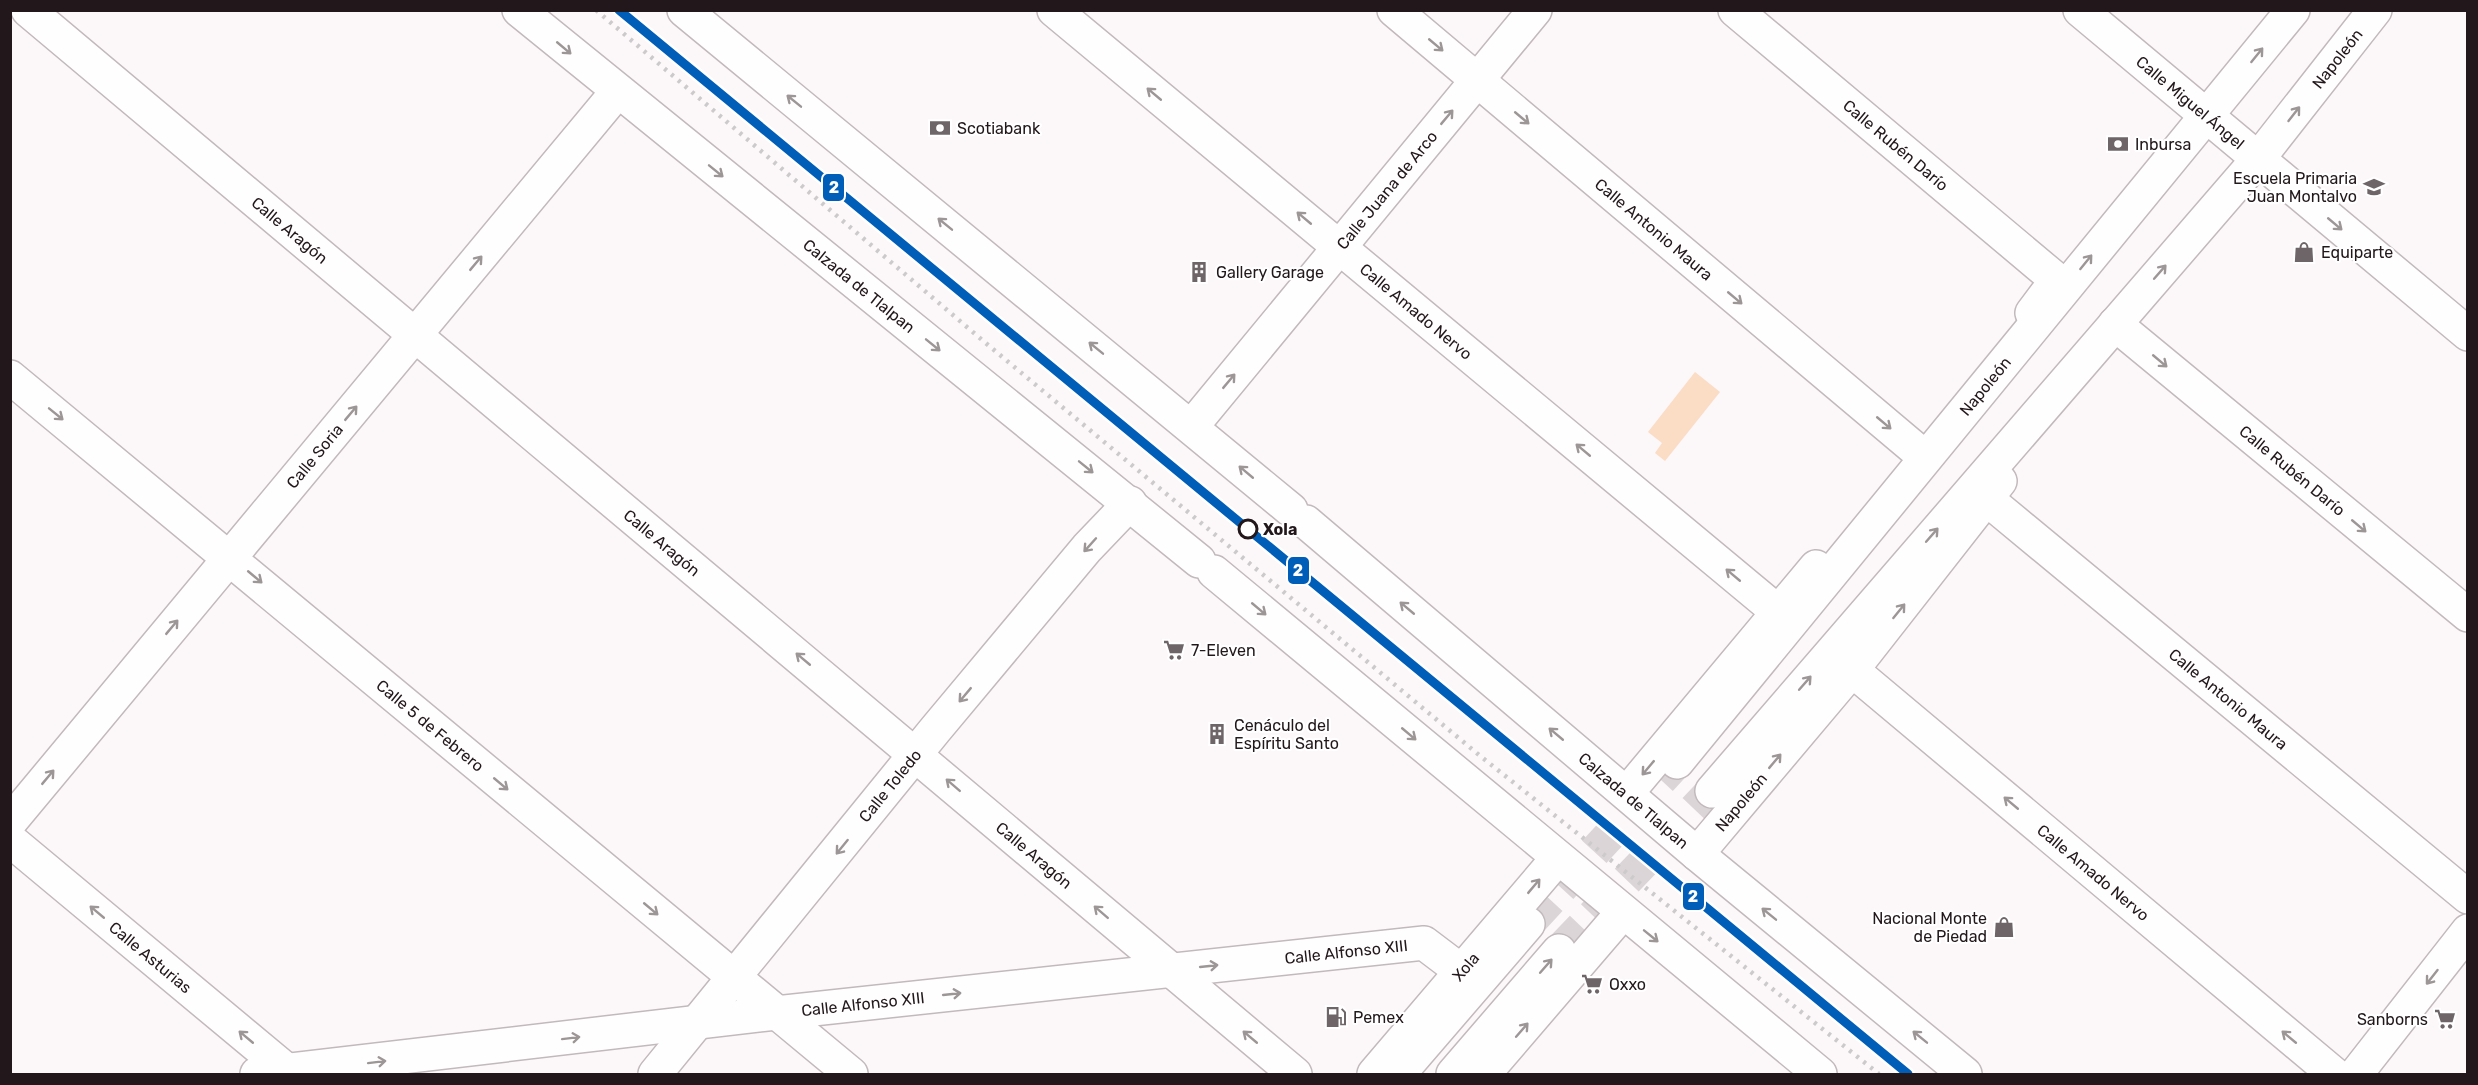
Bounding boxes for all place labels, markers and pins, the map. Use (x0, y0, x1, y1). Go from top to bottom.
bank icon: Scotiabank (928, 116, 952, 140)
place label: Scotiabank (957, 119, 1041, 138)
bank icon: Inbursa (2106, 132, 2130, 156)
place label: Inbursa (2135, 135, 2191, 154)
place label: Escuela Primaria Juan Montalvo (2233, 169, 2357, 206)
school or university icon: Escuela Primaria Juan Montalvo (2362, 175, 2386, 199)
shop icon: Equiparte (2292, 240, 2316, 264)
place label: Equiparte (2321, 243, 2393, 262)
building icon: Gallery Garage (1187, 260, 1211, 284)
place label: Gallery Garage (1216, 263, 1324, 282)
marker: Xola (1238, 519, 1258, 539)
place label: Xola (1263, 520, 1297, 539)
supermarket icon: 7-Eleven (1162, 638, 1186, 662)
place label: 7-Eleven (1191, 641, 1256, 660)
place label: Cenáculo del Espíritu Santo (1234, 716, 1339, 753)
building icon: Cenáculo del Espíritu Santo (1205, 722, 1229, 746)
place label: Nacional Monte de Piedad (1872, 909, 1987, 946)
shop icon: Nacional Monte de Piedad (1992, 915, 2016, 939)
supermarket icon: Oxxo (1580, 972, 1604, 996)
place label: Oxxo (1609, 975, 1646, 994)
fuel station icon: Pemex (1324, 1005, 1348, 1029)
supermarket icon: Sanborns (2433, 1007, 2457, 1031)
place label: Pemex (1353, 1008, 1404, 1027)
place label: Sanborns (2357, 1010, 2428, 1029)

